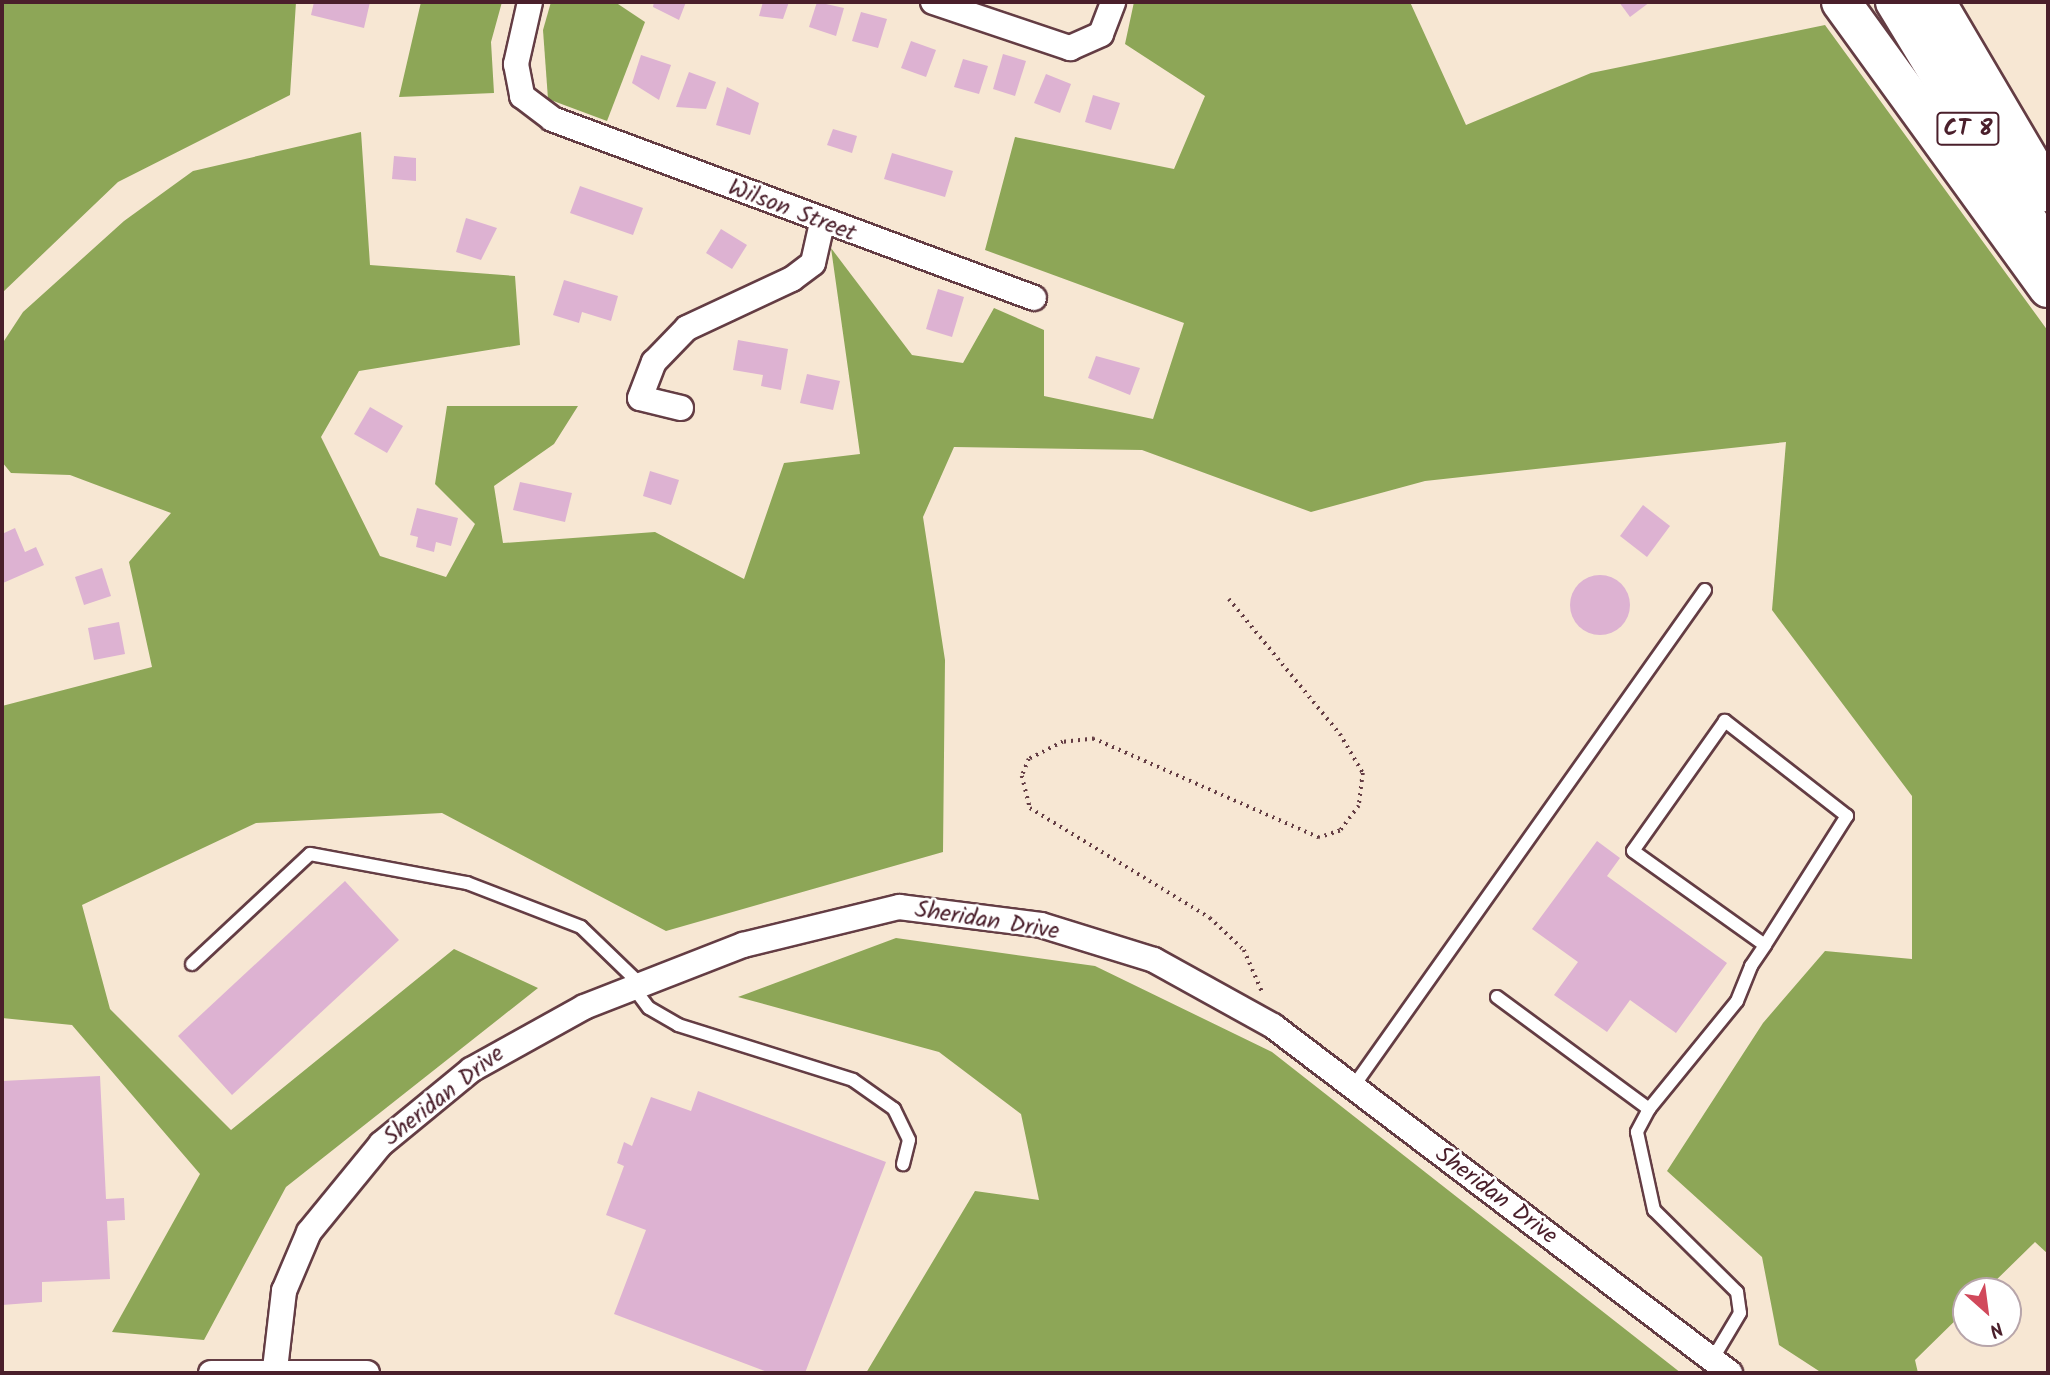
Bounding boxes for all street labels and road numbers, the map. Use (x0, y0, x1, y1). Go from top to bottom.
road number: CT 8 (1935, 110, 2001, 148)
street label: Wilson Street (724, 173, 860, 249)
street label: Sheridan Drive (913, 895, 1061, 947)
street label: Sheridan Drive (378, 1040, 510, 1152)
street label: Sheridan Drive (1429, 1141, 1563, 1251)

